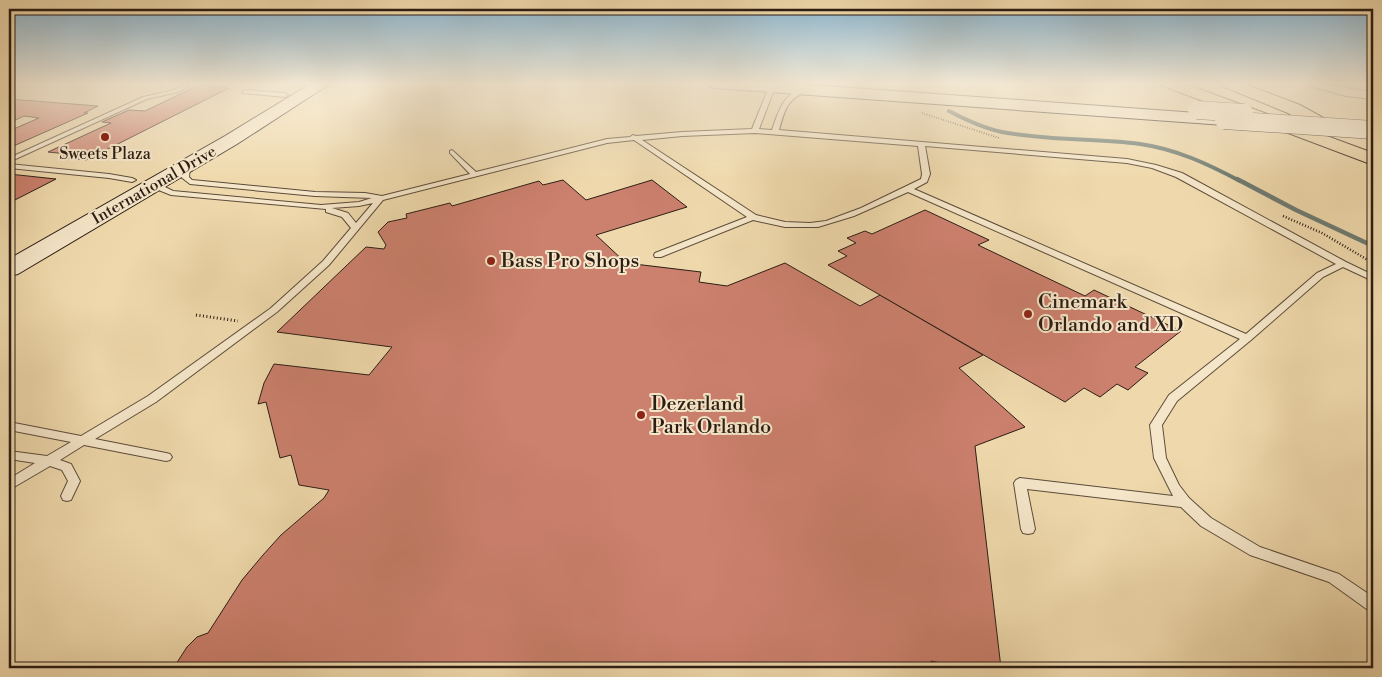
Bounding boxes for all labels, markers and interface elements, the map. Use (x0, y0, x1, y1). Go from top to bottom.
marker: Sweets Plaza (99, 131, 111, 143)
street label: International Drive (88, 141, 220, 229)
place label: Sweets Plaza (59, 144, 152, 164)
place label: Bass Pro Shops (500, 249, 639, 274)
marker: Bass Pro Shops (485, 255, 497, 267)
place label: Cinemark Orlando and XD (1038, 290, 1183, 338)
marker: Cinemark Orlando and XD (1022, 308, 1034, 320)
place label: Dezerland Park Orlando (651, 392, 771, 440)
marker: Dezerland Park Orlando (635, 409, 647, 421)

